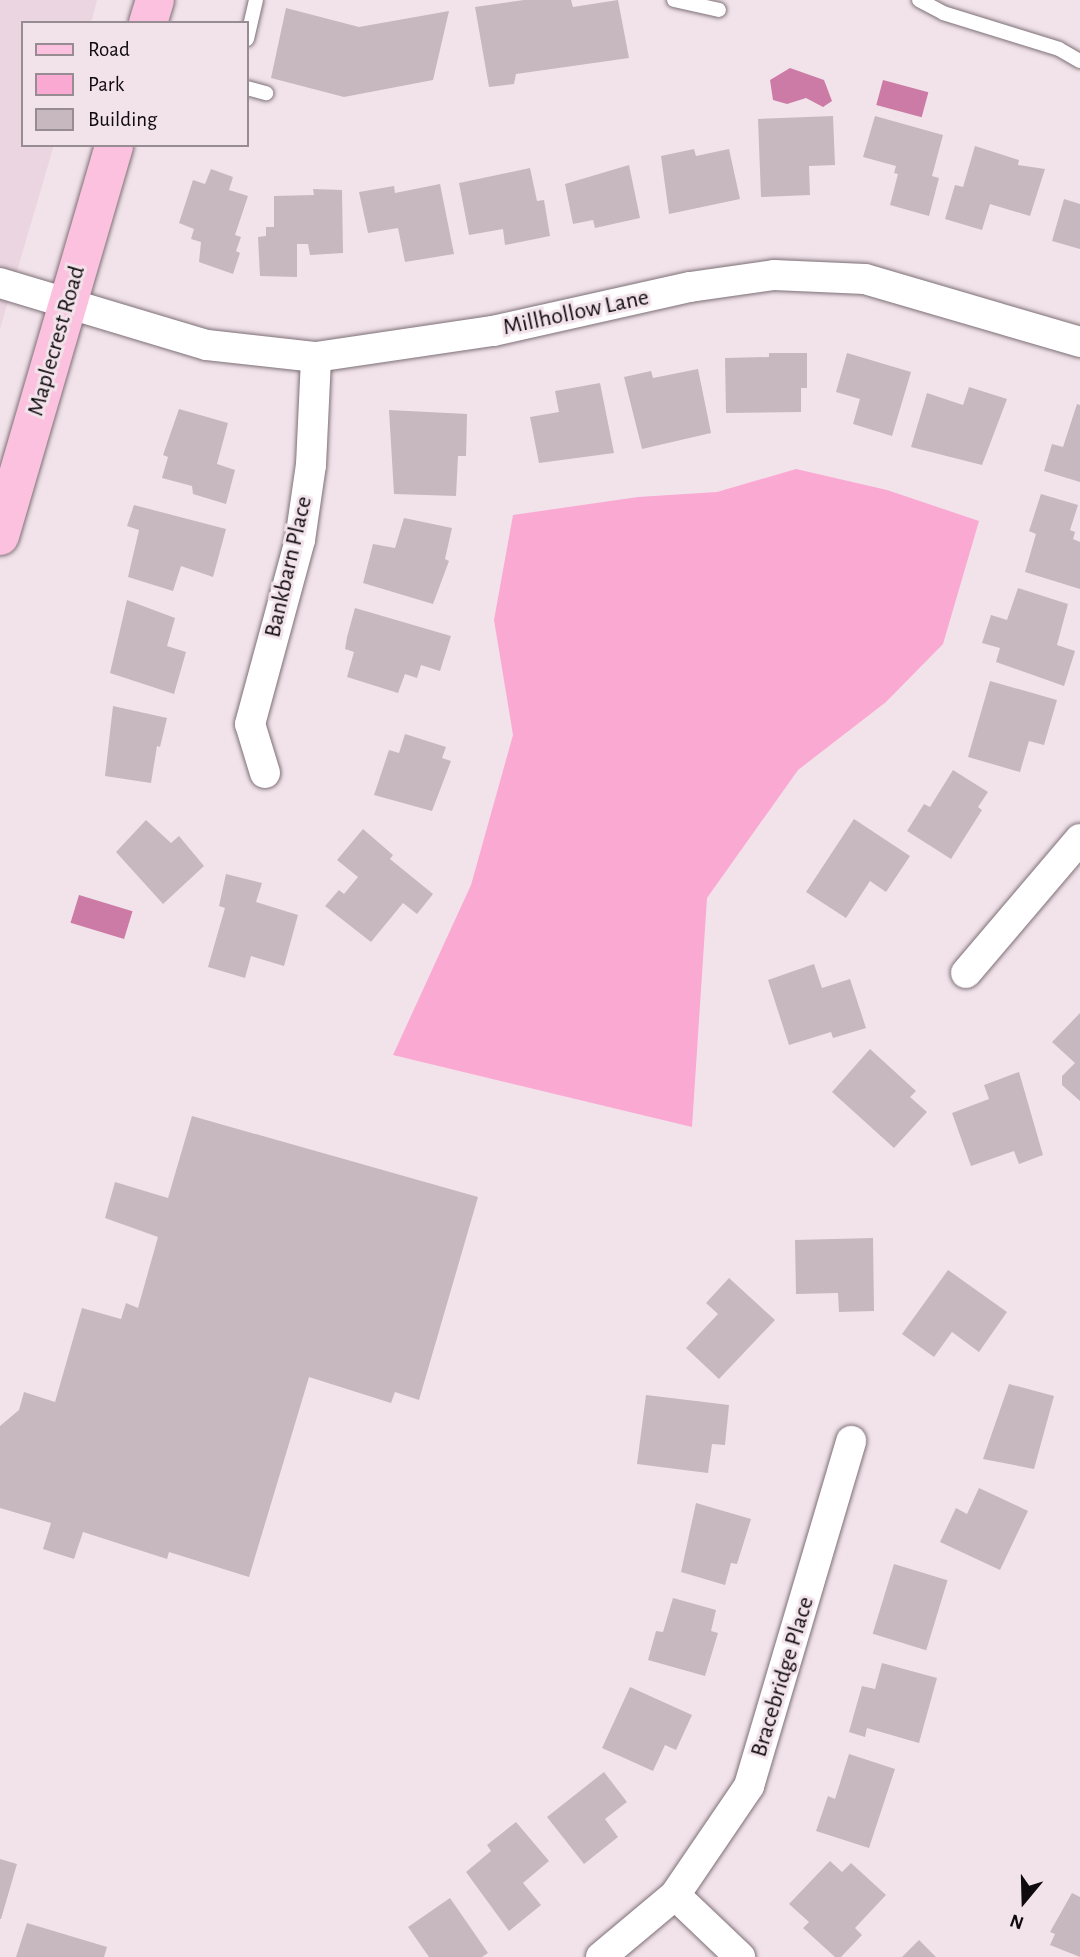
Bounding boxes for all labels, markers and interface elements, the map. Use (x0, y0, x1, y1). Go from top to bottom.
legend (21, 21, 248, 147)
text: Road (88, 39, 130, 60)
text: Park (88, 74, 124, 95)
text: Building (88, 109, 157, 130)
street label: Maplecrest Road (22, 263, 92, 419)
street label: Millhollow Lane (500, 283, 652, 343)
street label: Bankbarn Place (259, 494, 319, 640)
street label: Bracebridge Place (745, 1593, 821, 1761)
north arrow (989, 1866, 1059, 1936)
text: N (1008, 1910, 1026, 1932)

